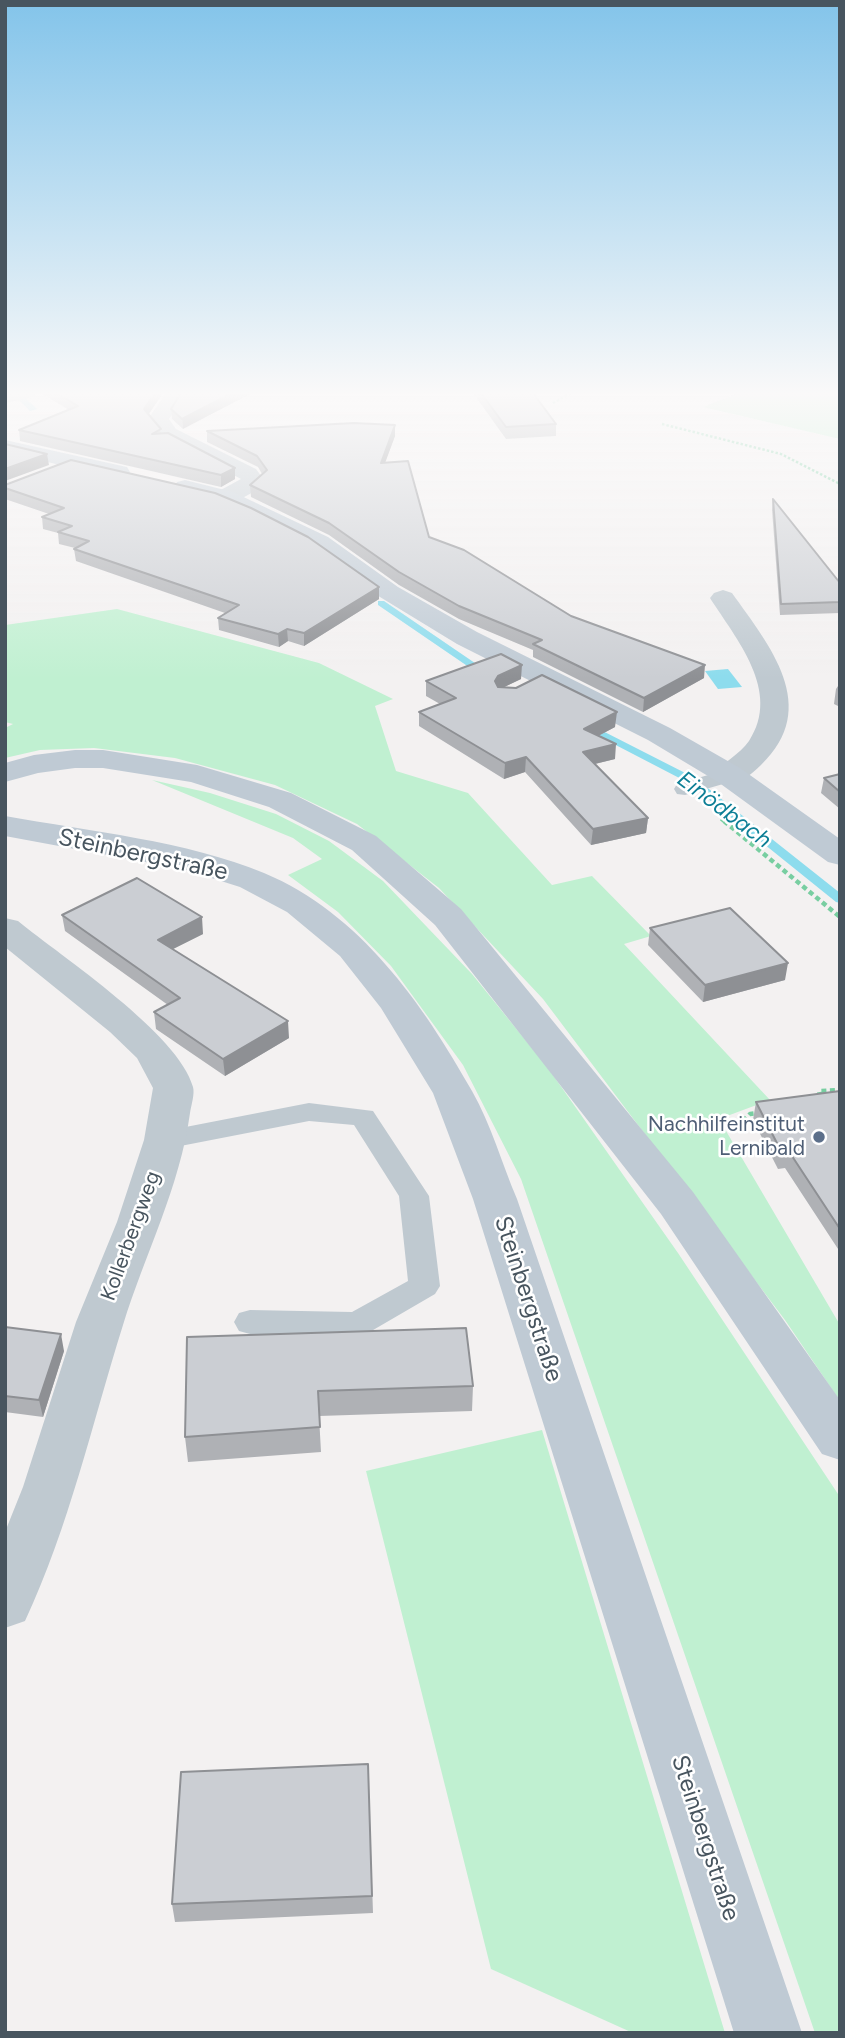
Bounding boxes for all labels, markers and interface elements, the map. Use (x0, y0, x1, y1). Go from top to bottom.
water label: Einödbach (671, 766, 777, 854)
street label: Steinbergstraße (56, 823, 230, 887)
place label: Nachhilfeinstitut Lernibald (648, 1112, 805, 1162)
marker: Nachhilfeinstitut Lernibald (811, 1129, 827, 1145)
street label: Kollerbergweg (96, 1168, 166, 1304)
street label: Steinbergstraße (488, 1213, 568, 1385)
street label: Steinbergstraße (665, 1752, 745, 1924)

